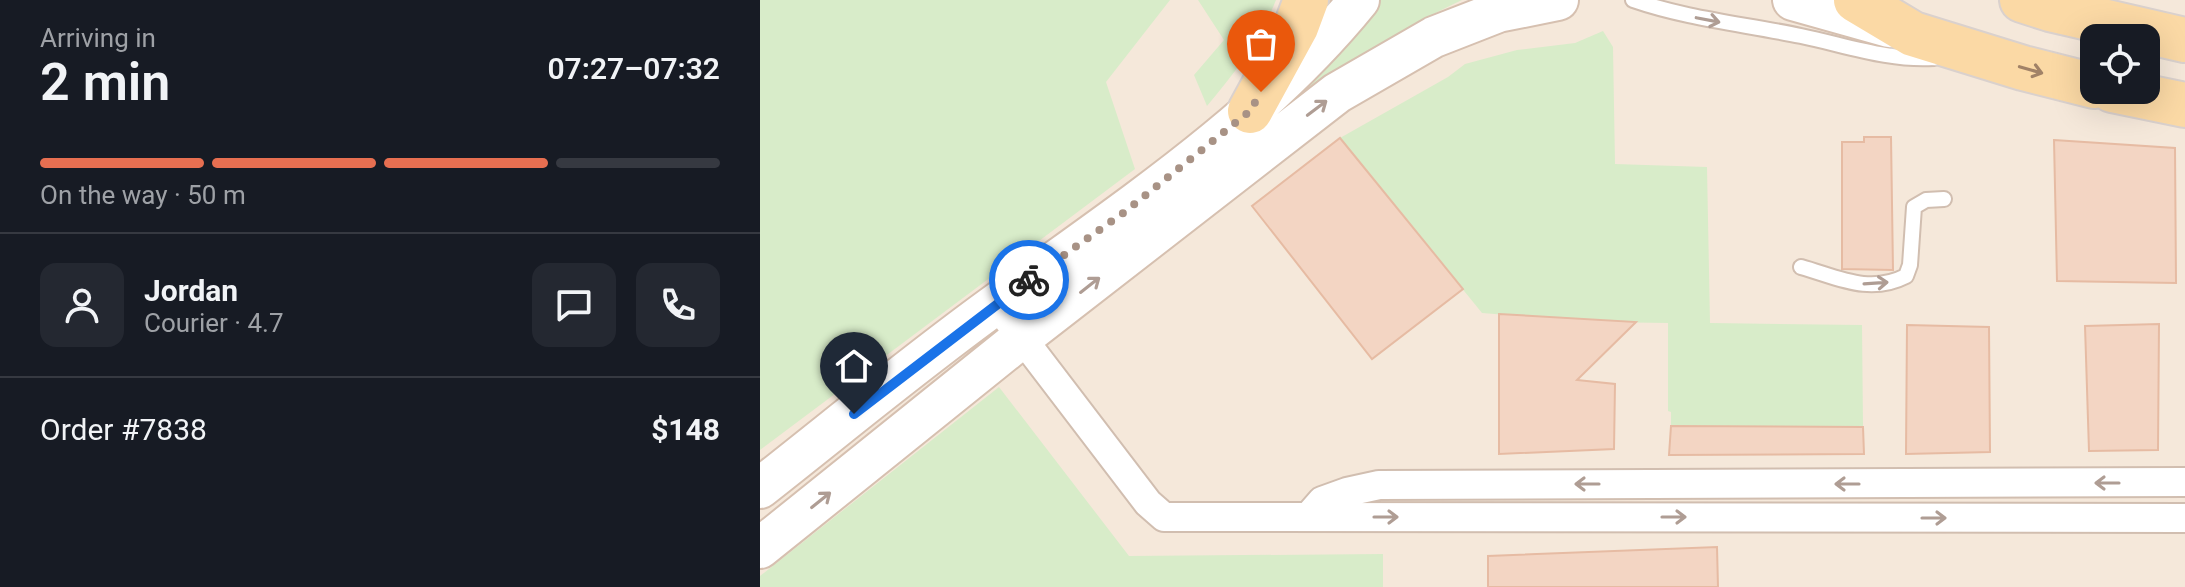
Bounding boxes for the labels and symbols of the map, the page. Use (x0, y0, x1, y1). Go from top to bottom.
pin (1227, 10, 1295, 92)
one-way arrow (1695, 13, 1720, 28)
one-way arrow (2018, 63, 2044, 78)
one-way arrow (1306, 100, 1327, 117)
courier (989, 240, 1069, 320)
one-way arrow (1862, 275, 1889, 290)
one-way arrow (1079, 276, 1100, 294)
pin (820, 332, 888, 414)
one-way arrow (2094, 475, 2121, 491)
one-way arrow (1574, 476, 1601, 492)
one-way arrow (1834, 476, 1861, 492)
one-way arrow (810, 491, 831, 508)
one-way arrow (1372, 509, 1399, 525)
one-way arrow (1660, 509, 1687, 525)
one-way arrow (1920, 510, 1947, 526)

